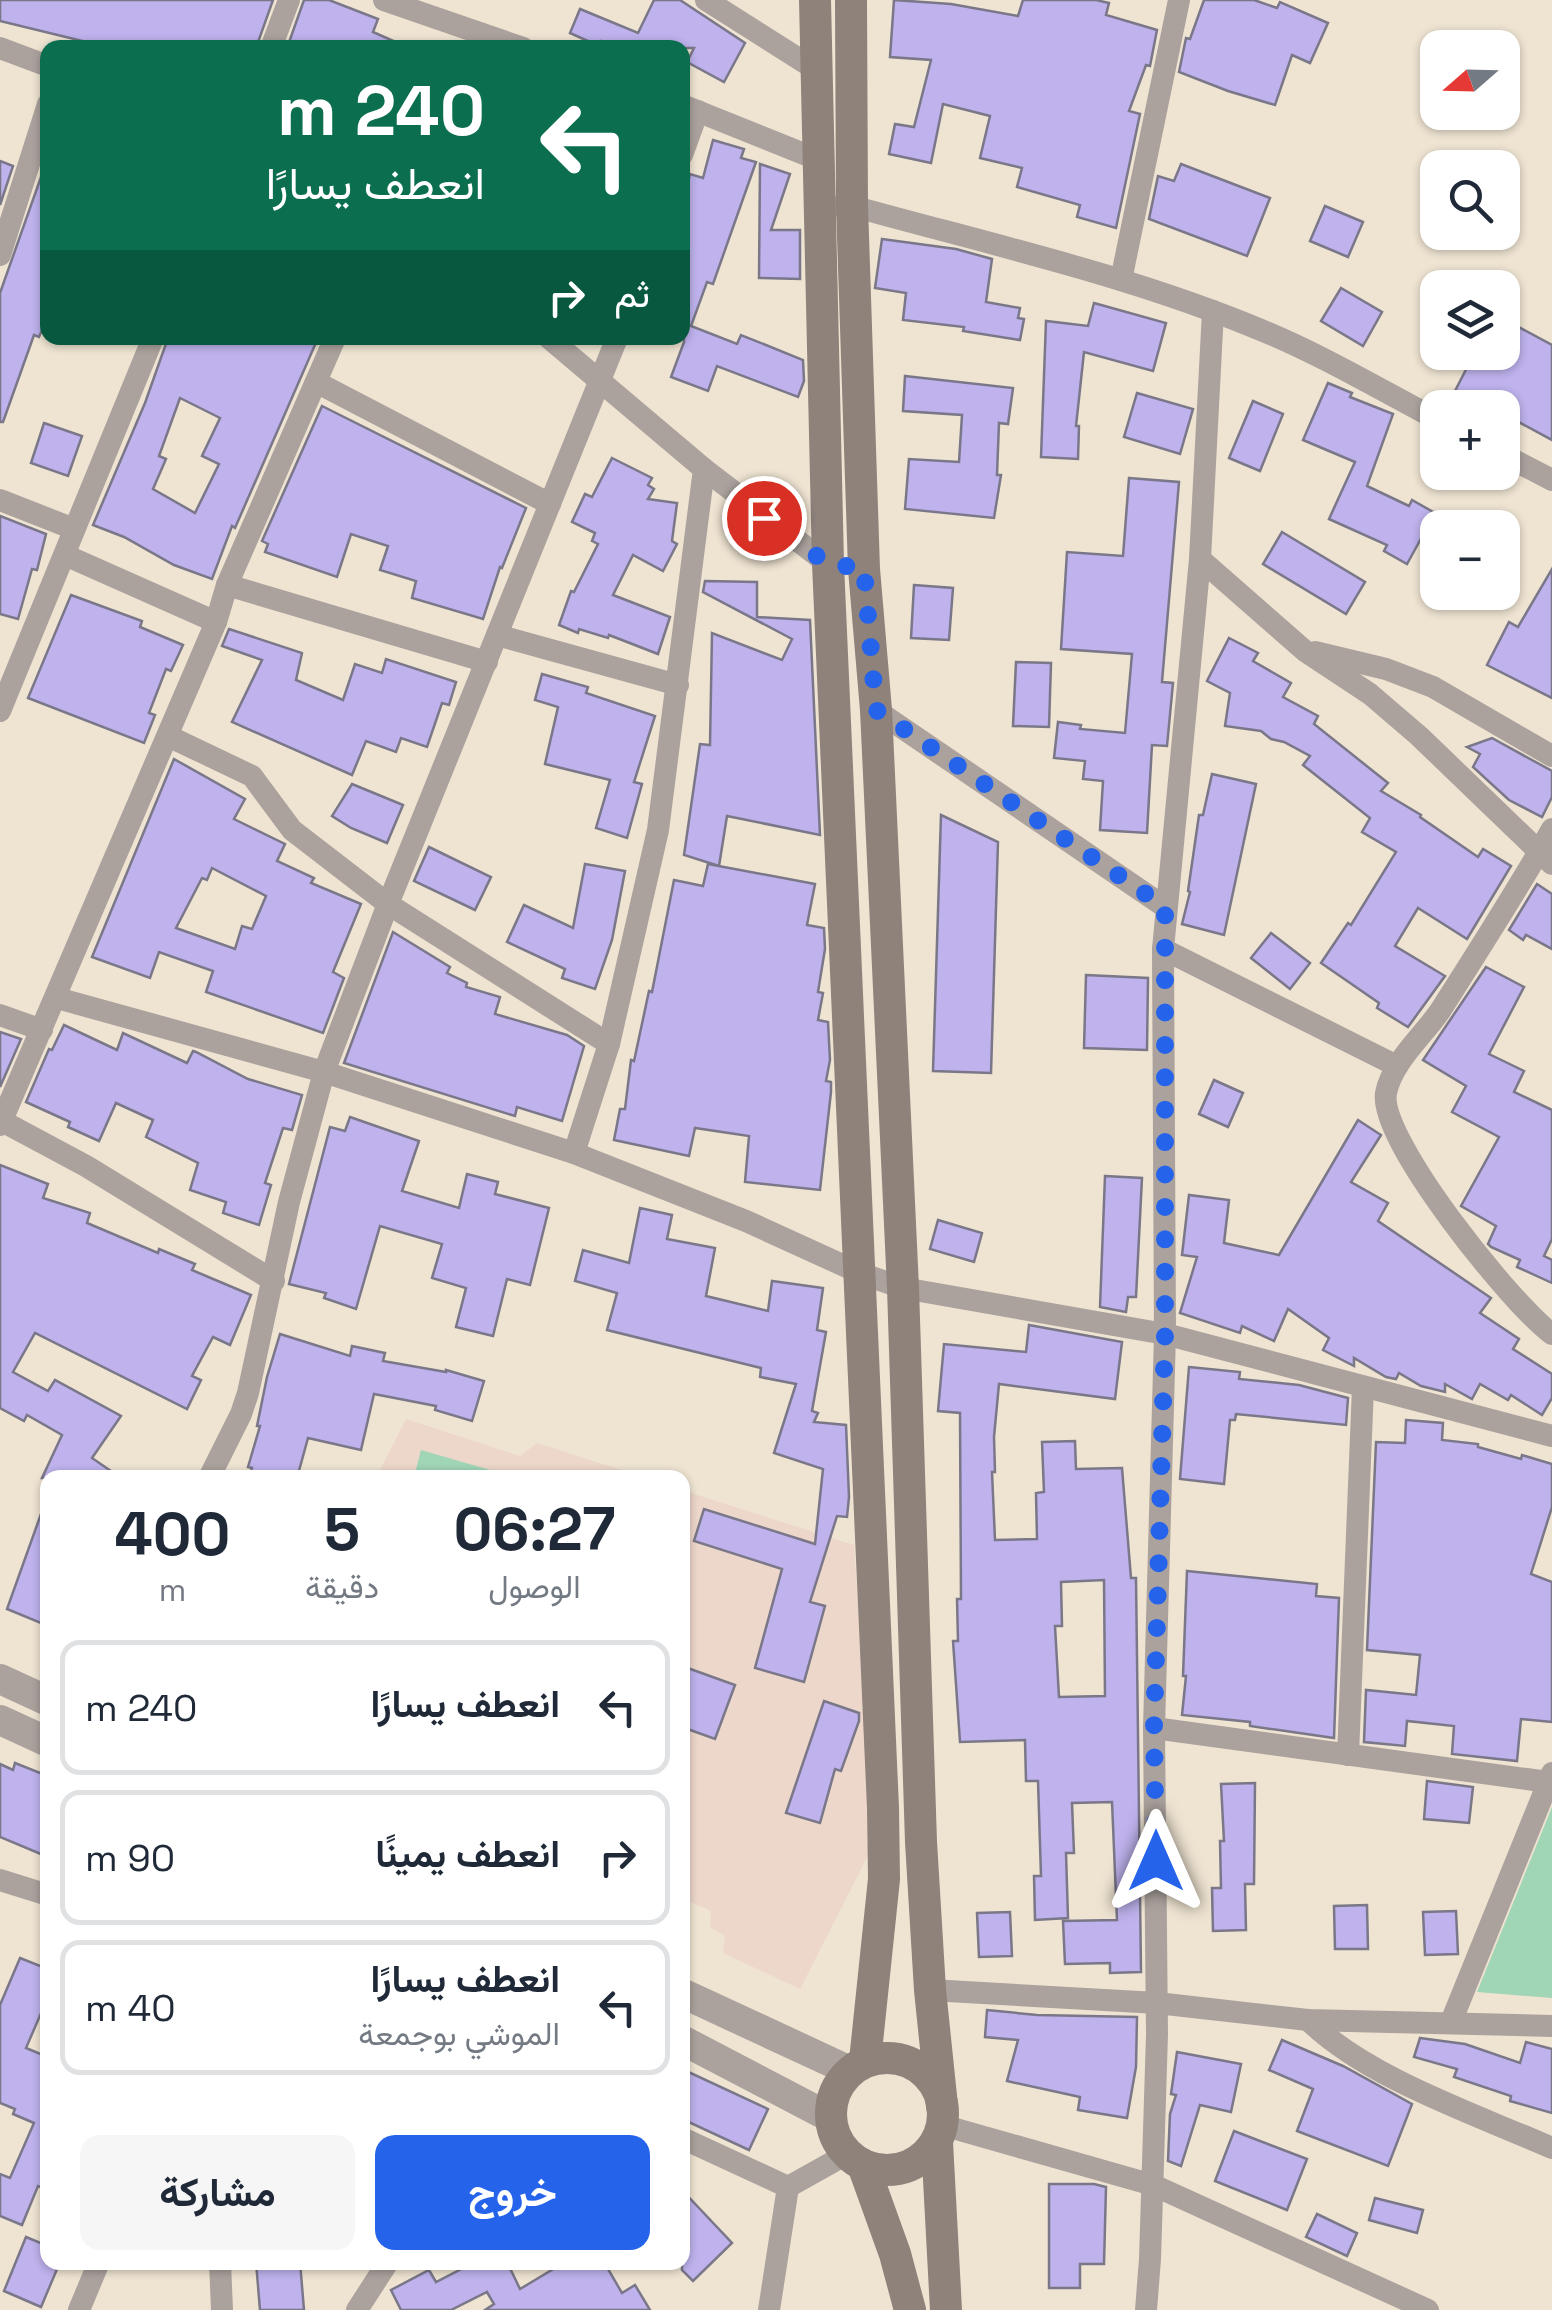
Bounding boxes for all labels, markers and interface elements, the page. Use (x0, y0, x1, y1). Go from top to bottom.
north arrow (1420, 30, 1520, 130)
map controls (1420, 30, 1520, 610)
text: 240 m (277, 66, 485, 155)
icon: left (520, 80, 650, 210)
button: search (1420, 150, 1520, 250)
text: انعطف يسارًا (266, 155, 485, 212)
icon: right (539, 270, 594, 325)
text: ثم (614, 270, 650, 318)
button: layers (1420, 270, 1520, 370)
button: + (1420, 390, 1520, 490)
pin (722, 476, 807, 561)
icon: arrive (737, 491, 792, 546)
button: − (1420, 510, 1520, 610)
text: 5 (324, 1491, 360, 1568)
text: 06:27 (453, 1491, 616, 1568)
text: 400 (114, 1496, 230, 1573)
text: دقيقة (305, 1567, 379, 1607)
text: الوصول (488, 1567, 581, 1607)
text: m (159, 1570, 186, 1610)
text: انعطف يسارًا (370, 1680, 560, 1728)
icon: left (590, 1680, 645, 1735)
text: 240 m (85, 1684, 197, 1732)
position arrow (1104, 1809, 1208, 1913)
text: انعطف يمينًا (375, 1830, 560, 1878)
icon: right (590, 1830, 645, 1885)
text: 90 m (85, 1834, 175, 1882)
text: انعطف يسارًا (370, 1955, 560, 2003)
icon: left (590, 1980, 645, 2035)
text: 40 m (85, 1984, 176, 2032)
text: الموشي بوجمعة (358, 2014, 560, 2054)
button: مشاركة (80, 2135, 355, 2250)
button: خروج (375, 2135, 650, 2250)

